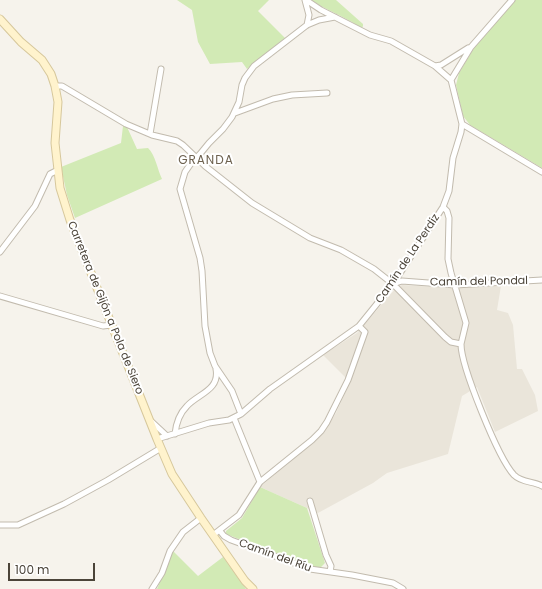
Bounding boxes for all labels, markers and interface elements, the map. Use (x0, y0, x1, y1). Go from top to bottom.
district label: GRANDA (178, 154, 234, 168)
street label: Camín de La Perdiz (373, 212, 443, 306)
street label: Carretera de Gijón a Pola de Siero (64, 219, 146, 397)
street label: Camín del Pondal (430, 275, 528, 289)
street label: Camín del Ríu (237, 537, 313, 575)
scale bar (10, 555, 97, 581)
text: 100 m (15, 561, 49, 578)

